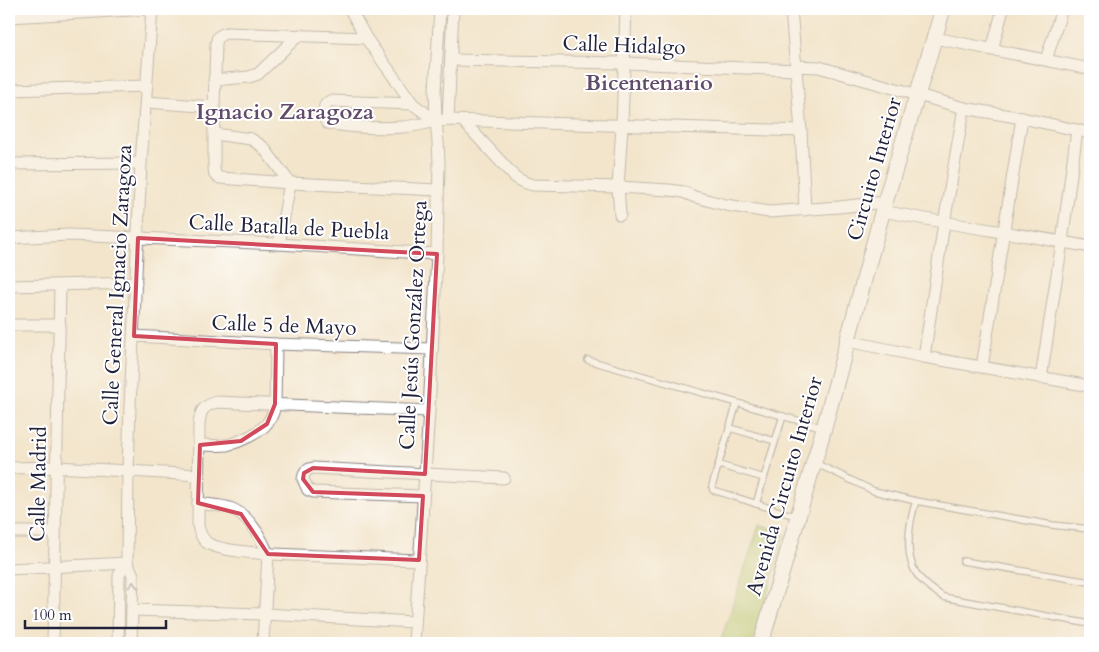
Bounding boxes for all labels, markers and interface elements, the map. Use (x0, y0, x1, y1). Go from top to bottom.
street label: Calle Hidalgo (562, 29, 686, 62)
district label: Bicentenario (585, 68, 713, 98)
street label: Circuito Interior (840, 94, 909, 244)
district label: Ignacio Zaragoza (196, 97, 374, 127)
street label: Calle General Ignacio Zaragoza (96, 144, 139, 426)
street label: Calle Jesús González Ortega (392, 199, 435, 451)
street label: Calle Batalla de Puebla (188, 208, 390, 247)
street label: Calle 5 de Mayo (211, 308, 357, 343)
street label: Avenida Circuito Interior (739, 373, 830, 599)
street label: Calle Madrid (23, 426, 54, 542)
one-way arrow (128, 580, 138, 588)
scale bar (25, 597, 166, 629)
text: 100 m (32, 605, 72, 625)

